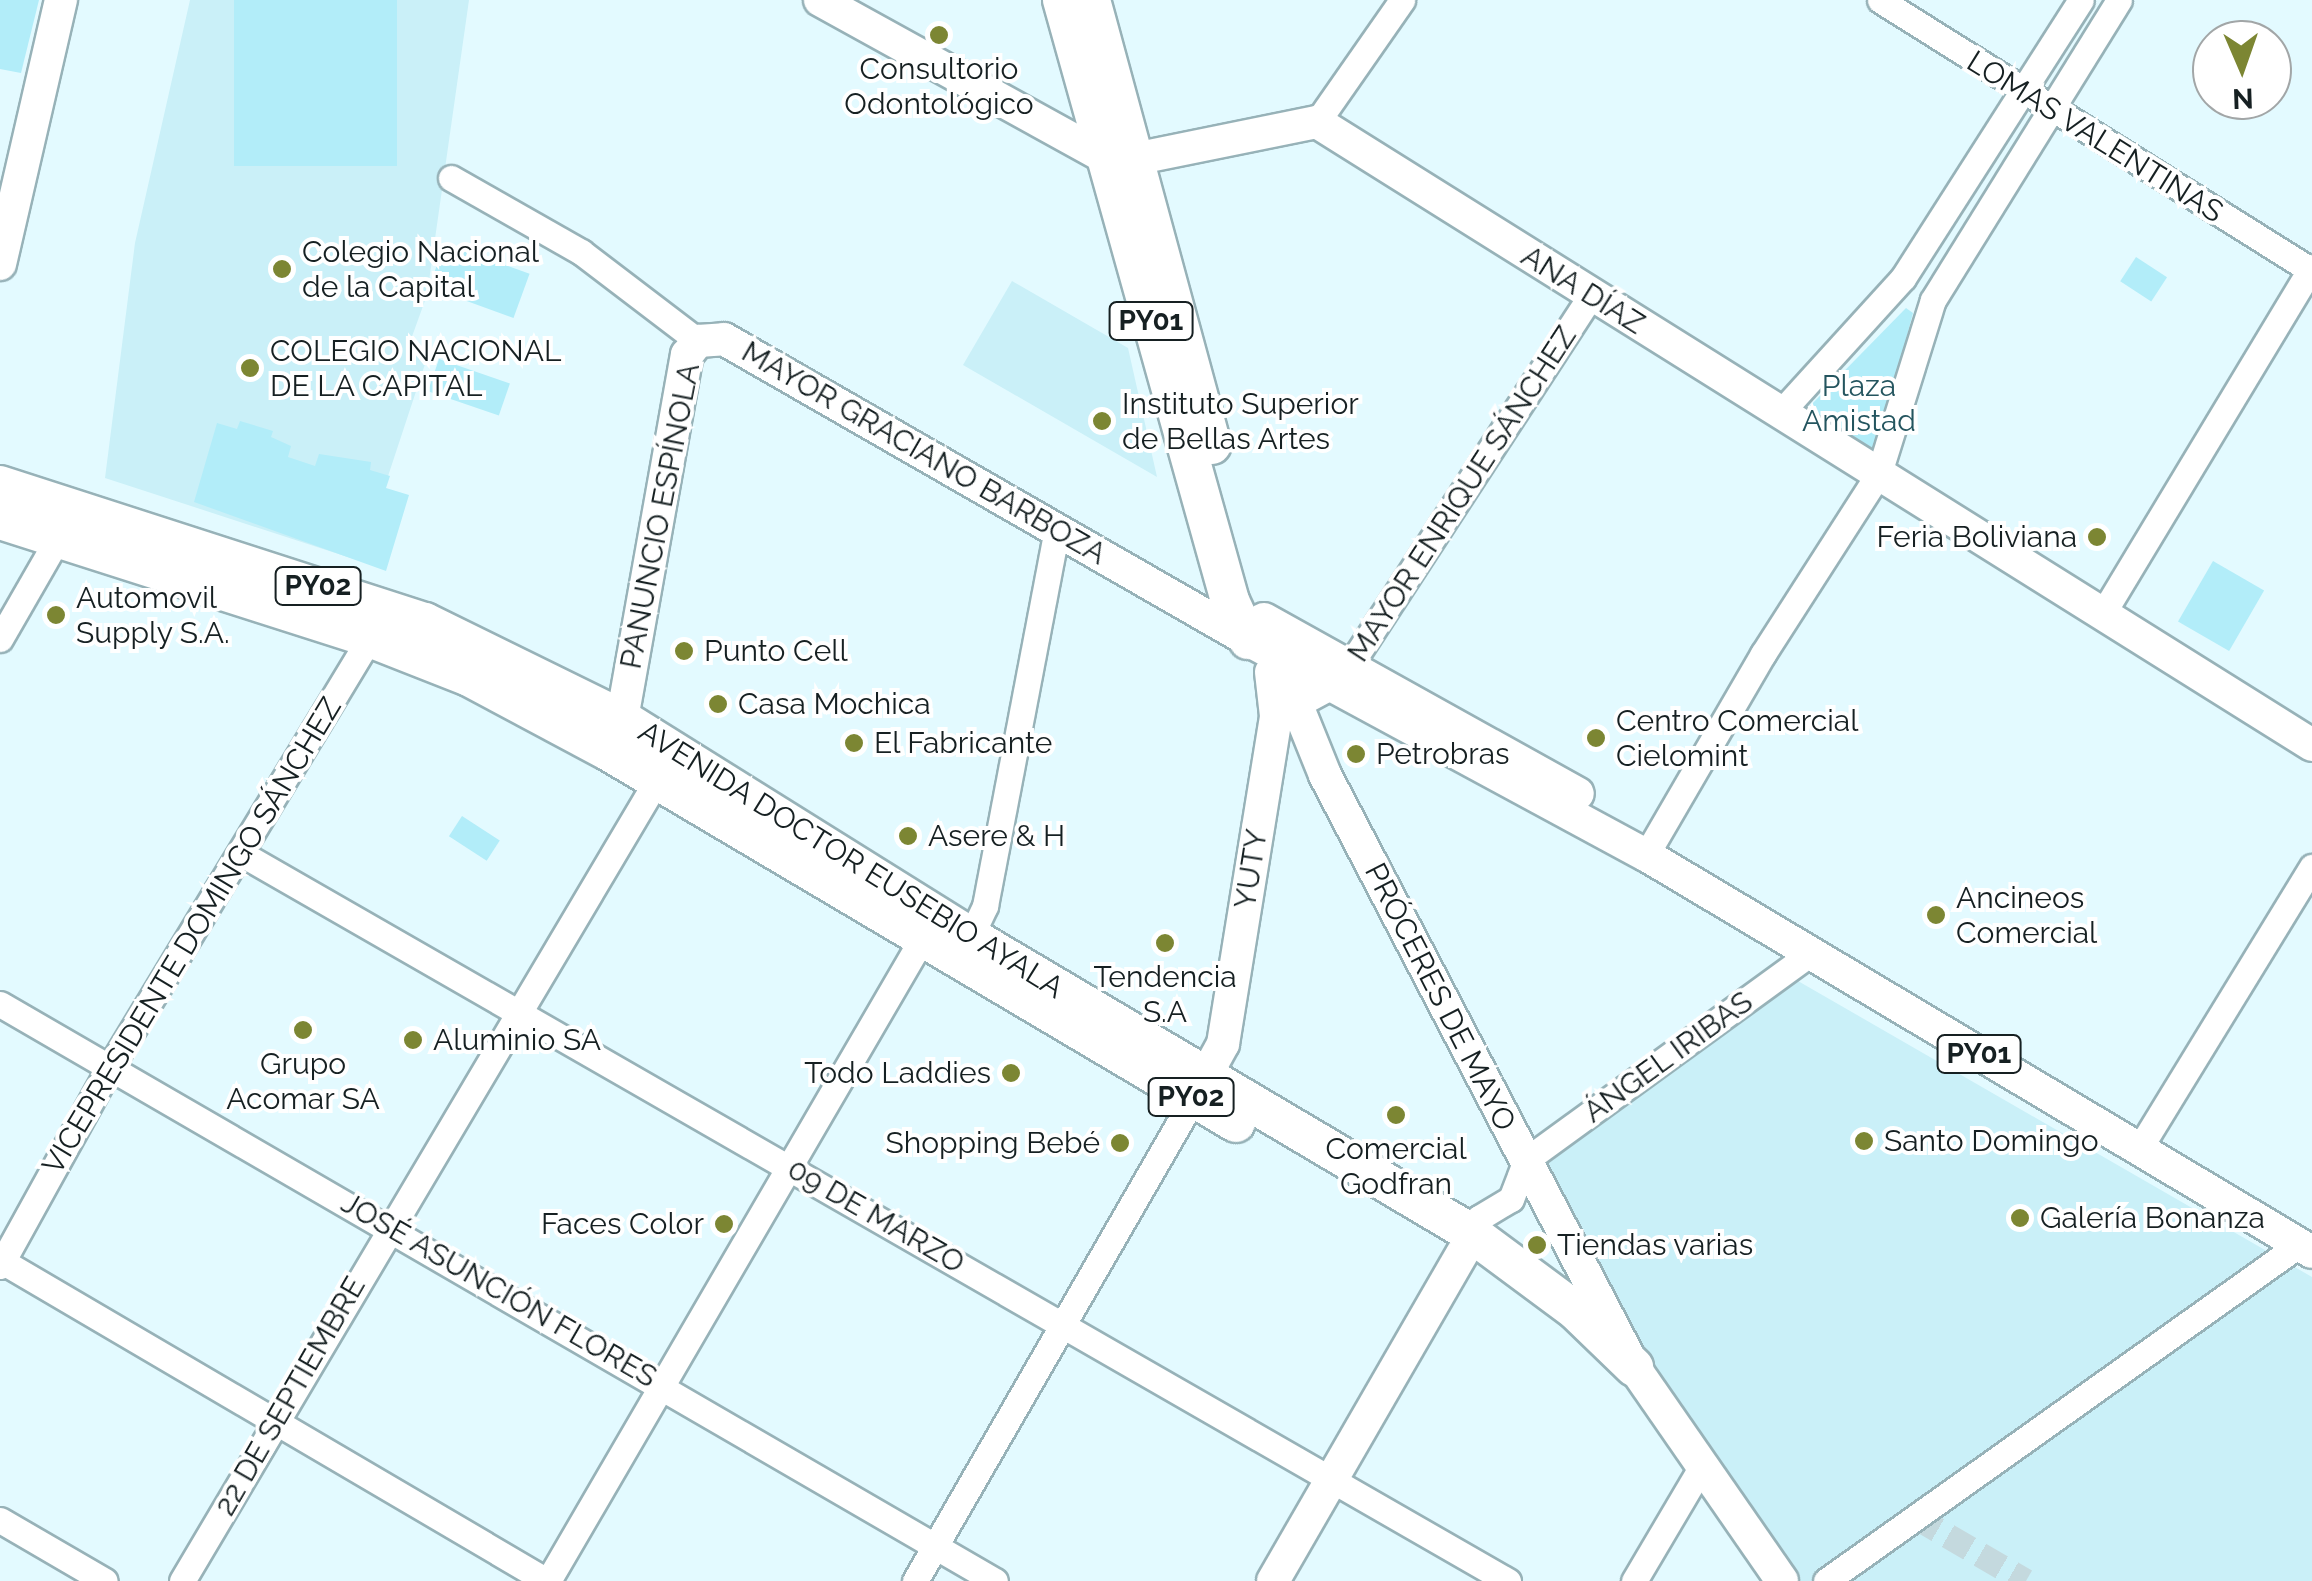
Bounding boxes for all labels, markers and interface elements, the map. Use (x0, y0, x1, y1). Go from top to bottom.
north arrow (2192, 20, 2292, 120)
marker: Consultorio Odontológico (928, 24, 950, 46)
street label: LOMAS VALENTINAS (1960, 43, 2230, 231)
place label: Consultorio Odontológico (844, 51, 1034, 122)
text: N (2232, 82, 2254, 115)
place label: Colegio Nacional de la Capital (302, 234, 539, 304)
street label: ANA DÍAZ (1514, 238, 1652, 342)
marker: Colegio Nacional de la Capital (271, 258, 293, 280)
road number: PY01 (1108, 298, 1194, 344)
street label: MAYOR ENRIQUE SÁNCHEZ (1340, 320, 1584, 668)
place label: COLEGIO NACIONAL DE LA CAPITAL (270, 333, 561, 404)
street label: MAYOR GRACIANO BARBOZA (735, 334, 1113, 572)
marker: COLEGIO NACIONAL DE LA CAPITAL (239, 357, 261, 379)
street label: PANUNCIO ESPÍNOLA (613, 360, 707, 672)
park label: Plaza Amistad (1802, 368, 1916, 438)
place label: Instituto Superior de Bellas Artes (1122, 386, 1359, 456)
marker: Instituto Superior de Bellas Artes (1091, 410, 1113, 432)
place label: Feria Boliviana (1876, 519, 2077, 555)
marker: Feria Boliviana (2086, 526, 2108, 548)
road number: PY02 (273, 563, 363, 609)
place label: Automovil Supply S.A. (76, 580, 230, 650)
marker: Automovil Supply S.A. (45, 604, 67, 626)
place label: Punto Cell (704, 633, 848, 669)
marker: Punto Cell (673, 640, 695, 662)
place label: Casa Mochica (738, 686, 931, 722)
street label: VICEPRESIDENTE DOMINGO SÁNCHEZ (35, 691, 349, 1181)
marker: Casa Mochica (707, 693, 729, 715)
place label: Centro Comercial Cielomint (1616, 703, 1858, 774)
street label: AVENIDA DOCTOR EUSEBIO AYALA (631, 713, 1071, 1007)
place label: El Fabricante (874, 725, 1053, 761)
marker: Centro Comercial Cielomint (1585, 727, 1607, 749)
marker: El Fabricante (843, 732, 865, 754)
place label: Petrobras (1376, 736, 1510, 772)
marker: Petrobras (1345, 743, 1367, 765)
place label: Asere & H (928, 818, 1065, 854)
marker: Asere & H (897, 825, 919, 847)
street label: YUTY (1227, 827, 1275, 911)
street label: PRÓCERES DE MAYO (1357, 857, 1523, 1137)
place label: Ancineos Comercial (1956, 880, 2097, 950)
marker: Ancineos Comercial (1925, 904, 1947, 926)
marker: Tendencia S.A (1154, 932, 1176, 954)
place label: Tendencia S.A (1093, 959, 1237, 1030)
street label: ÁNGEL IRIBAS (1576, 984, 1760, 1130)
marker: Grupo Acomar SA (292, 1019, 314, 1041)
place label: Aluminio SA (433, 1022, 601, 1058)
marker: Aluminio SA (402, 1029, 424, 1051)
road number: PY01 (1936, 1031, 2022, 1077)
place label: Grupo Acomar SA (226, 1046, 380, 1116)
place label: Todo Laddies (804, 1055, 991, 1091)
marker: Todo Laddies (1000, 1062, 1022, 1084)
road number: PY02 (1146, 1074, 1236, 1120)
marker: Comercial Godfran (1385, 1104, 1407, 1126)
place label: Santo Domingo (1884, 1123, 2098, 1159)
place label: Shopping Bebé (886, 1125, 1100, 1161)
marker: Santo Domingo (1853, 1130, 1875, 1152)
place label: Comercial Godfran (1325, 1131, 1467, 1202)
marker: Shopping Bebé (1109, 1132, 1131, 1154)
street label: 09 DE MARZO (781, 1151, 971, 1281)
street label: JOSÉ ASUNCIÓN FLORES (334, 1185, 664, 1395)
place label: Galería Bonanza (2040, 1200, 2265, 1236)
place label: Faces Color (541, 1206, 704, 1242)
marker: Galería Bonanza (2009, 1207, 2031, 1229)
marker: Faces Color (713, 1213, 735, 1235)
place label: Tiendas varias (1557, 1227, 1754, 1263)
marker: Tiendas varias (1526, 1234, 1548, 1256)
street label: 22 DE SEPTIEMBRE (207, 1270, 373, 1522)

